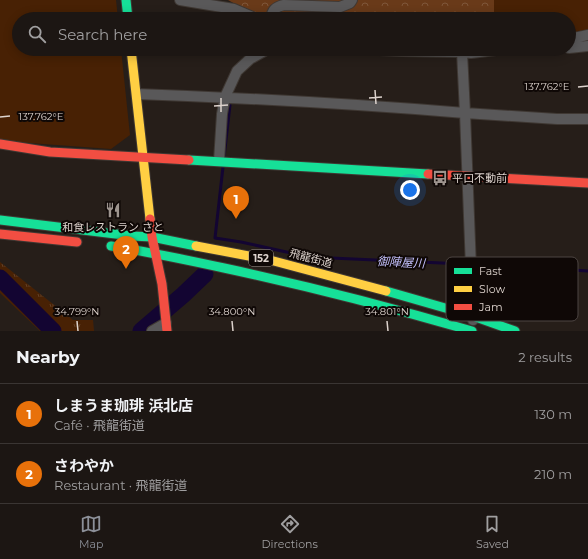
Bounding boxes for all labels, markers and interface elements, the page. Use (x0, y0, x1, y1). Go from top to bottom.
search box (12, 12, 576, 56)
icon: search (26, 23, 48, 45)
text: Search here (58, 25, 147, 44)
text: 137.762°E (525, 80, 570, 93)
text: 137.762°E (19, 110, 64, 123)
bus stop icon: 平口不動前 (431, 169, 449, 187)
place label: 平口不動前 (452, 171, 507, 185)
your location (400, 180, 420, 200)
pin: 1 (223, 186, 249, 219)
restaurant icon: 和食レストラン さと (104, 201, 122, 219)
place label: 和食レストラン さと (62, 220, 164, 234)
pin: 2 (113, 236, 139, 269)
street label: 飛龍街道 (288, 246, 334, 270)
road number: 152 (249, 250, 273, 266)
water label: 御陣屋川 (377, 253, 427, 271)
legend (446, 257, 578, 321)
text: Fast (479, 264, 503, 278)
text: Slow (479, 282, 505, 296)
text: Jam (478, 300, 503, 314)
text: 34.799°N (55, 305, 99, 318)
text: 34.800°N (209, 305, 255, 318)
text: 34.801°N (365, 305, 409, 318)
text: Nearby (16, 347, 80, 367)
text: 2 results (518, 349, 572, 365)
text: しまうま珈琲 浜北店 (54, 396, 193, 415)
text: 1 (26, 406, 32, 422)
text: 130 m (534, 406, 572, 422)
text: Café · 飛龍街道 (54, 417, 145, 433)
text: さわやか (54, 456, 114, 475)
text: 2 (25, 466, 33, 482)
text: 210 m (534, 466, 572, 482)
text: Restaurant · 飛龍街道 (54, 477, 188, 493)
tab: Map (79, 513, 103, 551)
tab: Directions (262, 513, 318, 551)
tab: Saved (476, 513, 509, 551)

